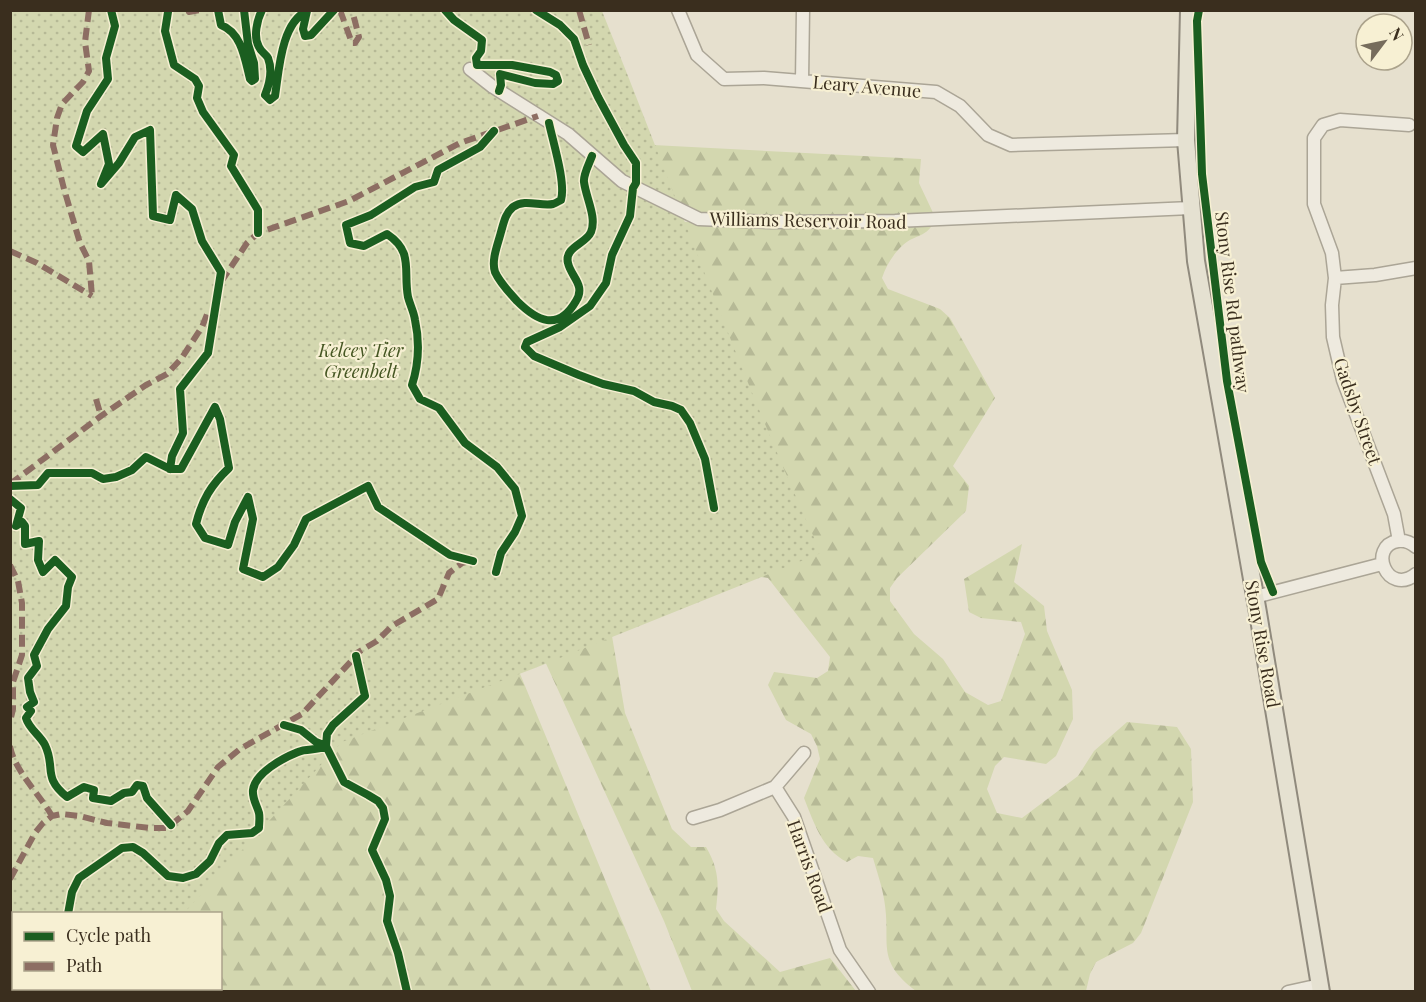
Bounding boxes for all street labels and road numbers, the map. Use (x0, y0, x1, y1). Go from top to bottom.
street label: Leary Avenue (812, 69, 922, 103)
street label: Williams Reservoir Road (708, 206, 907, 234)
street label: Stony Rise Rd pathway (1210, 210, 1256, 394)
street label: Gadsby Street (1329, 354, 1388, 468)
street label: Stony Rise Road (1240, 578, 1286, 710)
street label: Harris Road (782, 816, 838, 916)

